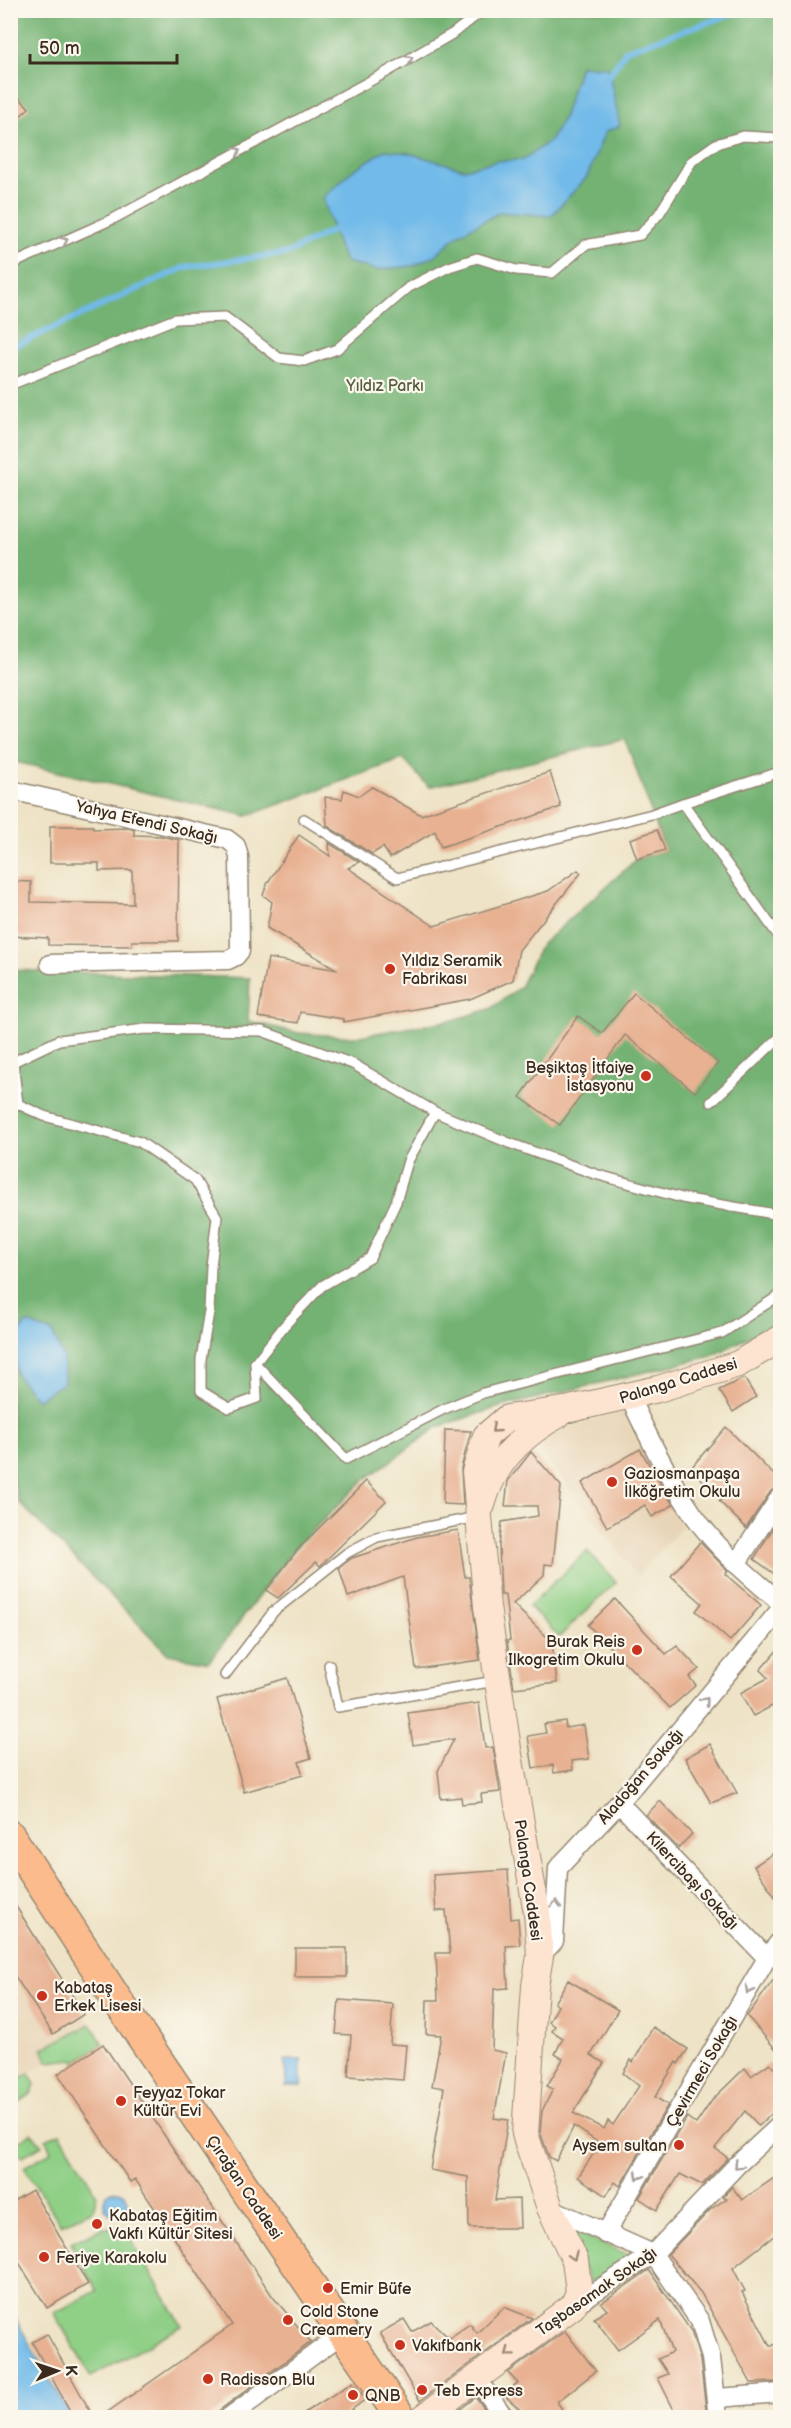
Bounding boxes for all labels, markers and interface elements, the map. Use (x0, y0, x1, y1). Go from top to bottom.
scale bar (30, 27, 177, 65)
text: 50 m (39, 38, 80, 59)
one-way arrow (403, 55, 413, 66)
one-way arrow (231, 147, 241, 158)
one-way arrow (57, 236, 68, 248)
park label: Yıldız Parkı (345, 377, 424, 396)
street label: Yahya Efendi Sokağı (73, 797, 219, 848)
place label: Yıldız Seramik Fabrikası (401, 952, 502, 989)
marker: Yıldız Seramik Fabrikası (383, 962, 397, 976)
place label: Beşiktaş İtfaiye İstasyonu (525, 1057, 635, 1096)
marker: Beşiktaş İtfaiye İstasyonu (639, 1069, 653, 1083)
street label: Palanga Caddesi (617, 1354, 740, 1408)
one-way arrow (491, 1422, 502, 1433)
place label: Gaziosmanpaşa İlköğretim Okulu (624, 1465, 740, 1502)
marker: Gaziosmanpaşa İlköğretim Okulu (605, 1475, 619, 1489)
place label: Burak Reis Ilkogretim Okulu (508, 1633, 625, 1670)
marker: Burak Reis Ilkogretim Okulu (630, 1643, 644, 1657)
one-way arrow (697, 1697, 708, 1708)
street label: Aladoğan Sokağı (594, 1725, 688, 1829)
street label: Palanga Caddesi (510, 1818, 545, 1942)
street label: Kilercibaşı Sokağı (642, 1828, 742, 1934)
one-way arrow (550, 1899, 563, 1908)
place label: Kabataş Erkek Lisesi (54, 1979, 142, 2016)
one-way arrow (744, 1983, 756, 1994)
marker: Kabataş Erkek Lisesi (35, 1989, 49, 2003)
street label: Çevirmeci Sokağı (663, 2013, 742, 2131)
place label: Feyyaz Tokar Kültür Evi (133, 2084, 226, 2121)
marker: Feyyaz Tokar Kültür Evi (114, 2094, 128, 2108)
street label: Çırağan Caddesi (202, 2132, 286, 2243)
place label: Aysem sultan (573, 2137, 667, 2156)
marker: Aysem sultan (672, 2138, 686, 2152)
one-way arrow (734, 2157, 745, 2168)
one-way arrow (635, 2170, 647, 2180)
place label: Kabataş Eğitim Vakfı Kültür Sitesi (109, 2207, 233, 2244)
marker: Kabataş Eğitim Vakfı Kültür Sitesi (90, 2217, 104, 2231)
street label: Taşbasamak Sokağı (533, 2244, 661, 2341)
place label: Feriye Karakolu (56, 2249, 167, 2268)
one-way arrow (566, 2249, 578, 2260)
marker: Feriye Karakolu (37, 2250, 51, 2264)
place label: Emir Büfe (340, 2280, 412, 2299)
marker: Emir Büfe (321, 2281, 335, 2295)
place label: Cold Stone Creamery (300, 2303, 379, 2340)
marker: Cold Stone Creamery (281, 2313, 295, 2327)
place label: Vakıfbank (412, 2337, 481, 2356)
marker: Vakıfbank (393, 2338, 407, 2352)
north arrow (27, 2341, 87, 2401)
one-way arrow (505, 2346, 516, 2357)
text: K (61, 2365, 80, 2376)
place label: Radisson Blu (220, 2371, 315, 2390)
marker: Radisson Blu (201, 2372, 215, 2386)
place label: Teb Express (434, 2382, 523, 2401)
marker: Teb Express (415, 2383, 429, 2397)
place label: QNB (365, 2387, 400, 2406)
marker: QNB (346, 2388, 360, 2402)

